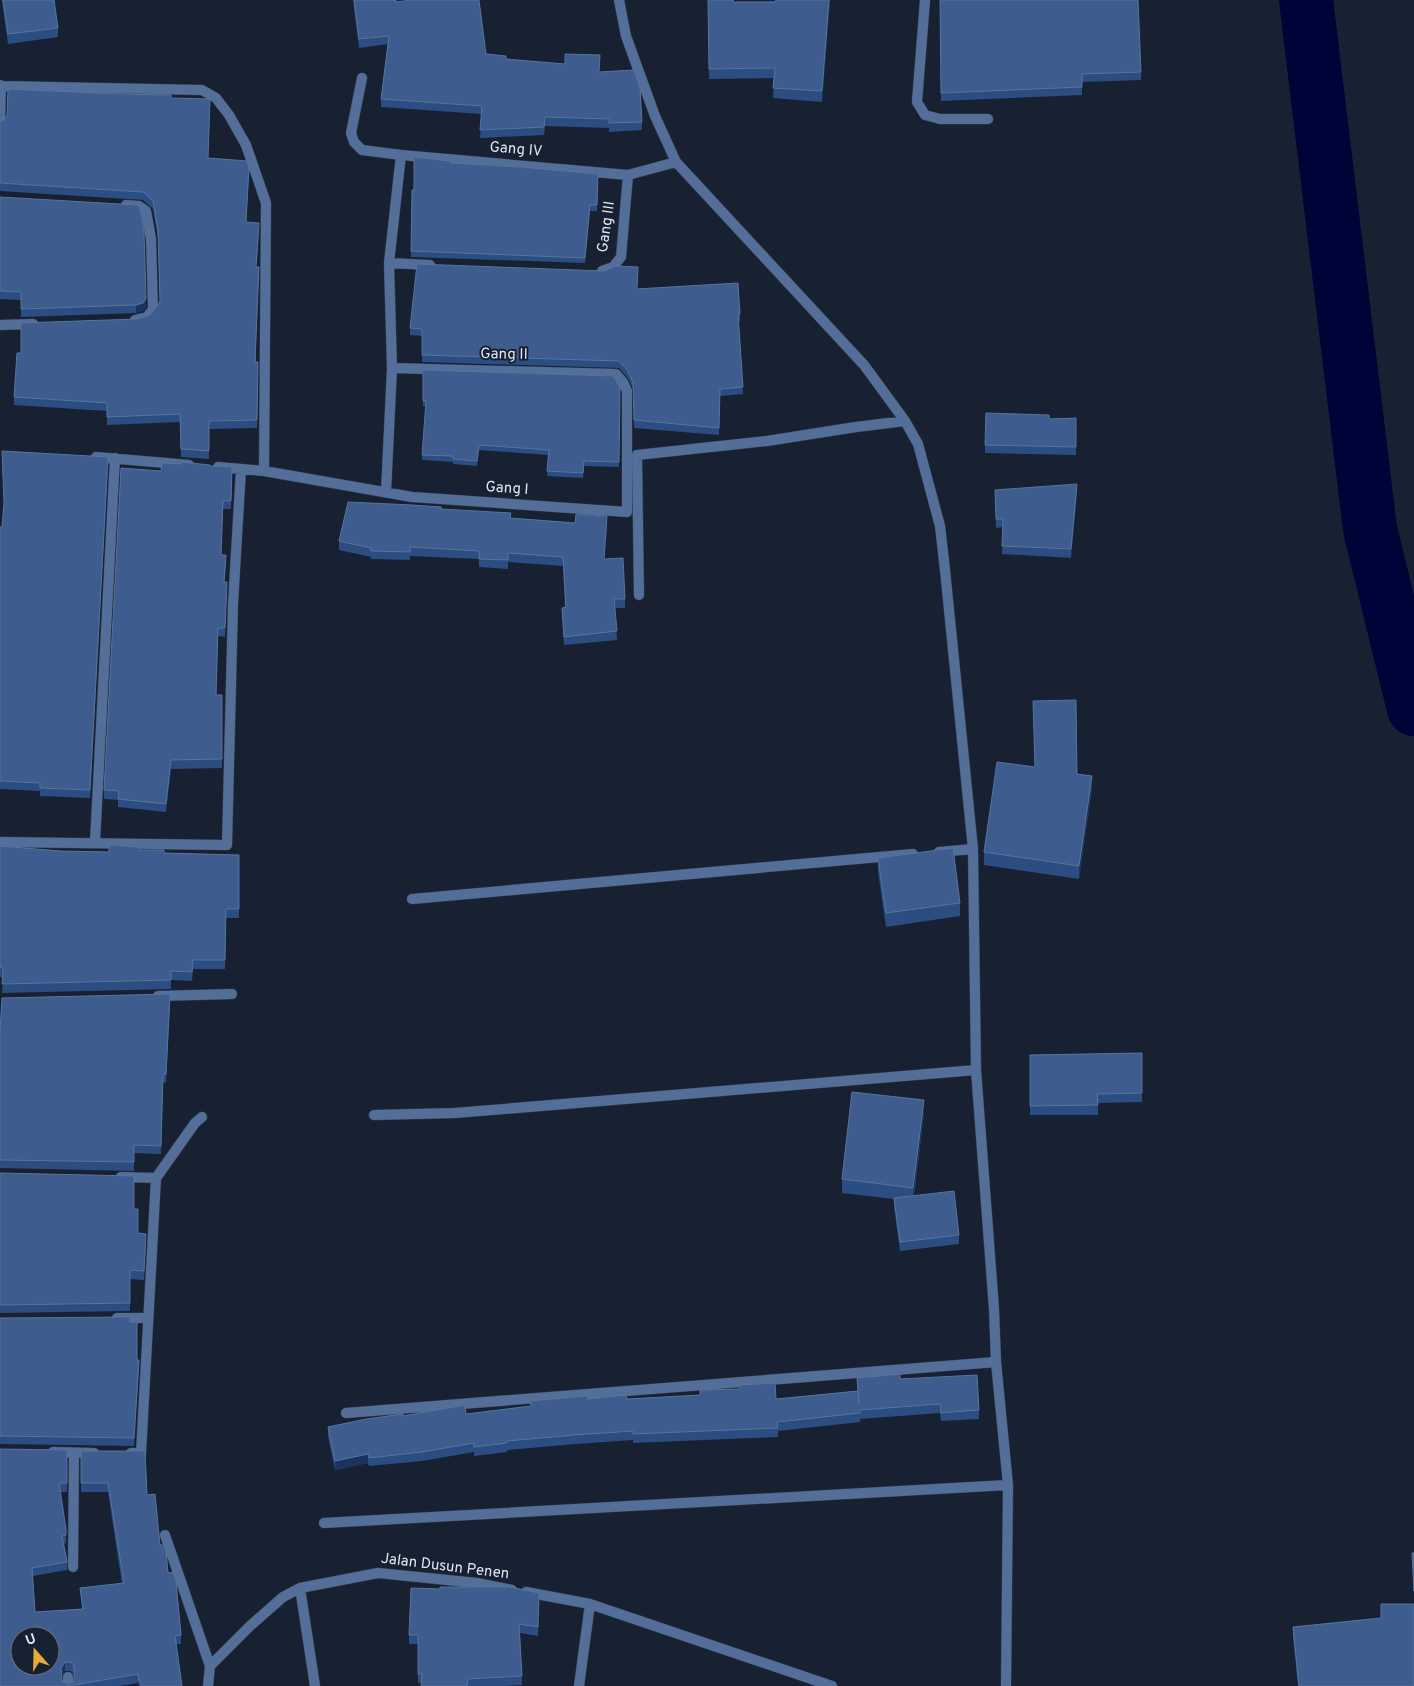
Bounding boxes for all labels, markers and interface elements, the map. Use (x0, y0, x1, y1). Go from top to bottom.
street label: Gang IV (489, 138, 543, 162)
street label: Gang III (594, 200, 620, 254)
street label: Gang II (480, 345, 528, 365)
street label: Gang I (485, 478, 529, 500)
street label: Jalan Dusun Penen (380, 1550, 510, 1584)
north arrow (10, 1626, 60, 1676)
text: U (23, 1631, 39, 1650)

